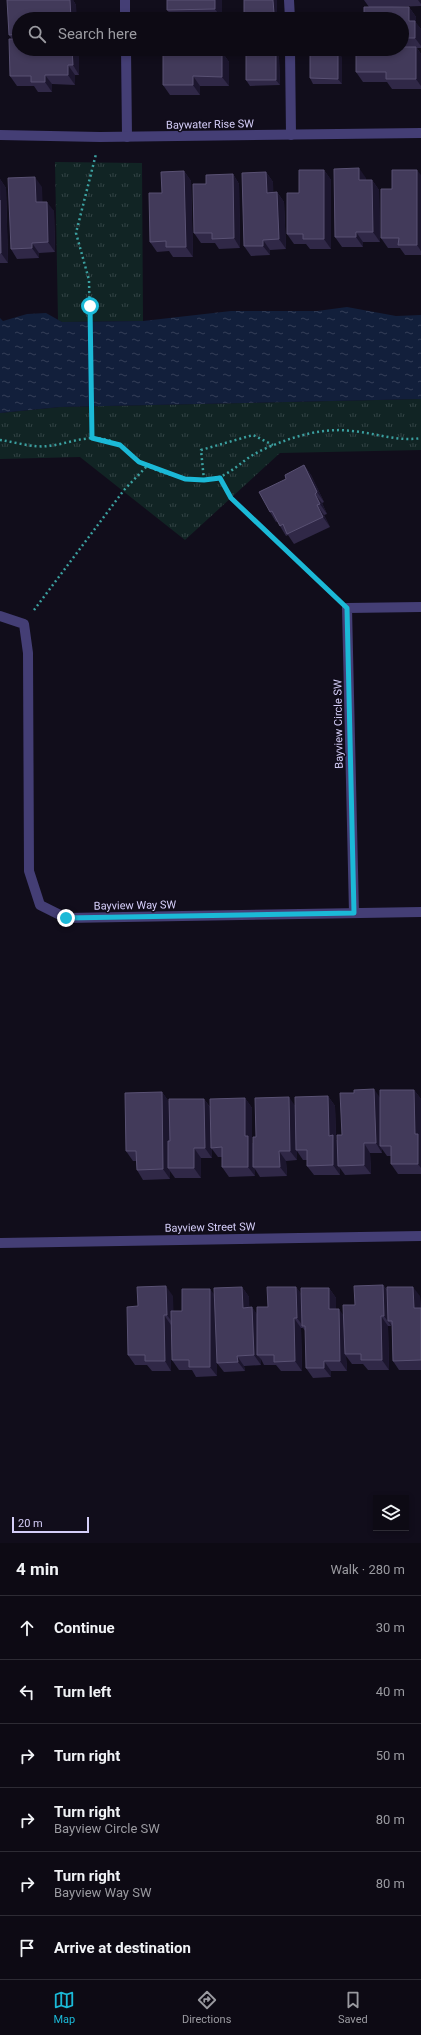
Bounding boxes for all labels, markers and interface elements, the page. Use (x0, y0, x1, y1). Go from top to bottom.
search box (12, 12, 409, 56)
icon: search (26, 23, 48, 45)
text: Search here (58, 25, 137, 43)
street label: Baywater Rise SW (166, 117, 254, 132)
route start (81, 297, 99, 315)
street label: Bayview Circle SW (331, 679, 346, 769)
street label: Bayview Way SW (94, 898, 177, 913)
route end (57, 909, 75, 927)
street label: Bayview Street SW (164, 1220, 256, 1235)
map controls (373, 1495, 409, 1531)
button: layers (373, 1495, 409, 1531)
scale bar (12, 1515, 89, 1534)
text: 20 m (18, 1517, 43, 1530)
text: 4 min (16, 1559, 59, 1579)
text: Walk · 280 m (330, 1562, 405, 1577)
icon: ahead (16, 1617, 38, 1639)
text: Continue (54, 1619, 115, 1637)
text: 30 m (376, 1620, 405, 1635)
icon: left (16, 1681, 38, 1703)
text: Turn left (54, 1683, 111, 1701)
text: 40 m (376, 1684, 405, 1699)
icon: right (16, 1745, 38, 1767)
text: Turn right (54, 1747, 120, 1765)
text: 50 m (376, 1748, 405, 1763)
text: Turn right (54, 1803, 120, 1821)
icon: right (16, 1809, 38, 1831)
text: 80 m (376, 1812, 405, 1827)
text: Bayview Circle SW (54, 1821, 160, 1836)
text: Turn right (54, 1867, 120, 1885)
icon: right (16, 1873, 38, 1895)
text: 80 m (376, 1876, 405, 1891)
text: Bayview Way SW (54, 1885, 152, 1900)
icon: arrive (16, 1937, 38, 1959)
text: Arrive at destination (54, 1939, 191, 1957)
tab: Map (53, 1989, 75, 2026)
tab: Directions (182, 1989, 231, 2026)
tab: Saved (338, 1989, 368, 2026)

